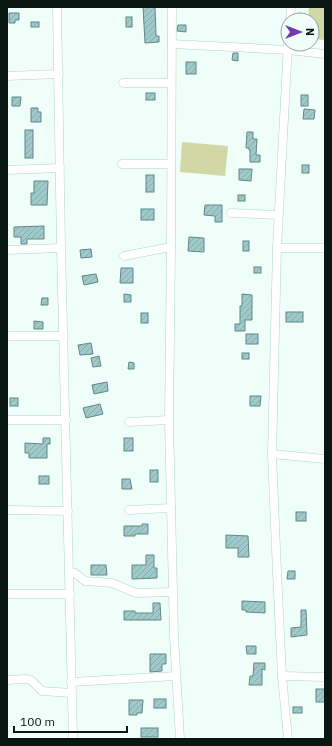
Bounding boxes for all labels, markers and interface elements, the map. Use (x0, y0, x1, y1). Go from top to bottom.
north arrow (280, 12, 320, 52)
text: N (303, 28, 317, 36)
scale bar (14, 708, 127, 734)
text: 100 m (20, 714, 55, 729)

